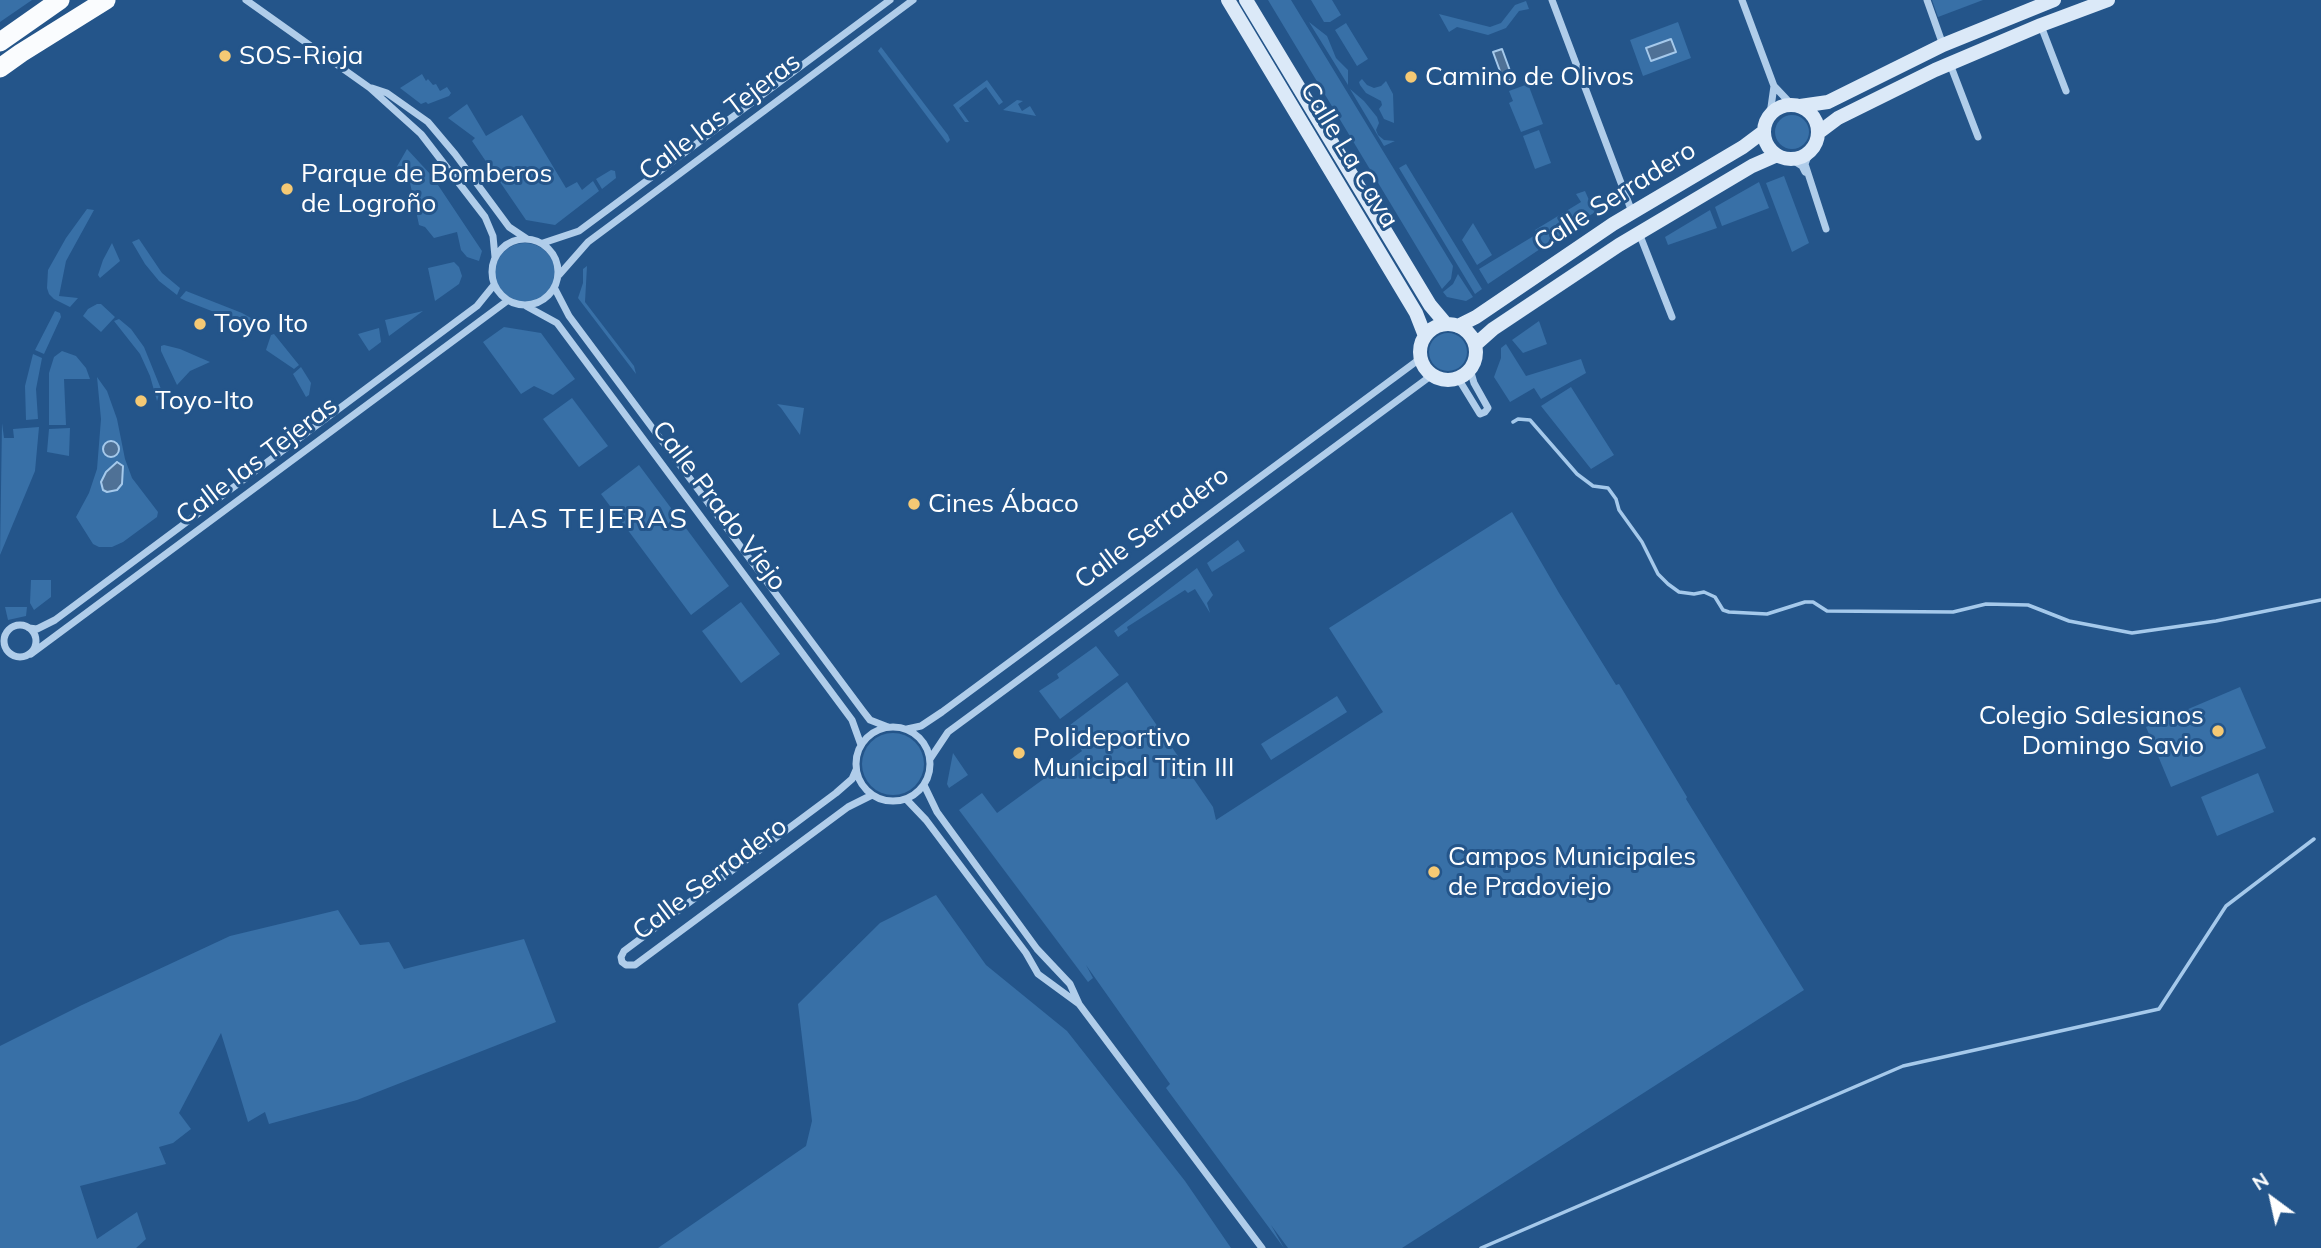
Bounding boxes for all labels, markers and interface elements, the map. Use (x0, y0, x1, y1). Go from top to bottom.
place label: SOS-Rioja (239, 40, 363, 72)
street label: Calle las Tejeras (633, 46, 807, 188)
marker: SOS-Rioja (217, 48, 233, 64)
place label: Camino de Olivos (1425, 61, 1634, 93)
marker: Camino de Olivos (1403, 69, 1419, 85)
street label: Calle La Cava (1293, 76, 1405, 234)
street label: Calle Serradero (1528, 135, 1702, 259)
place label: Parque de Bomberos de Logroño (301, 158, 552, 220)
marker: Parque de Bomberos de Logroño (279, 181, 295, 197)
place label: Toyo Ito (214, 308, 308, 340)
marker: Toyo Ito (192, 316, 208, 332)
place label: Toyo-Ito (155, 385, 254, 417)
street label: Calle las Tejeras (170, 390, 344, 532)
marker: Toyo-Ito (133, 393, 149, 409)
street label: Calle Prado Viejo (645, 415, 793, 597)
street label: Calle Serradero (1069, 460, 1235, 596)
place label: Cines Ábaco (928, 488, 1079, 520)
marker: Cines Ábaco (906, 496, 922, 512)
district label: LAS TEJERAS (492, 503, 688, 537)
place label: Colegio Salesianos Domingo Savio (1979, 700, 2204, 762)
place label: Polideportivo Municipal Titin III (1033, 722, 1234, 784)
marker: Colegio Salesianos Domingo Savio (2210, 723, 2226, 739)
marker: Polideportivo Municipal Titin III (1011, 745, 1027, 761)
street label: Calle Serradero (627, 811, 793, 947)
place label: Campos Municipales de Pradoviejo (1448, 841, 1696, 903)
marker: Campos Municipales de Pradoviejo (1426, 864, 1442, 880)
north arrow (2237, 1164, 2307, 1234)
text: N (2248, 1167, 2273, 1195)

